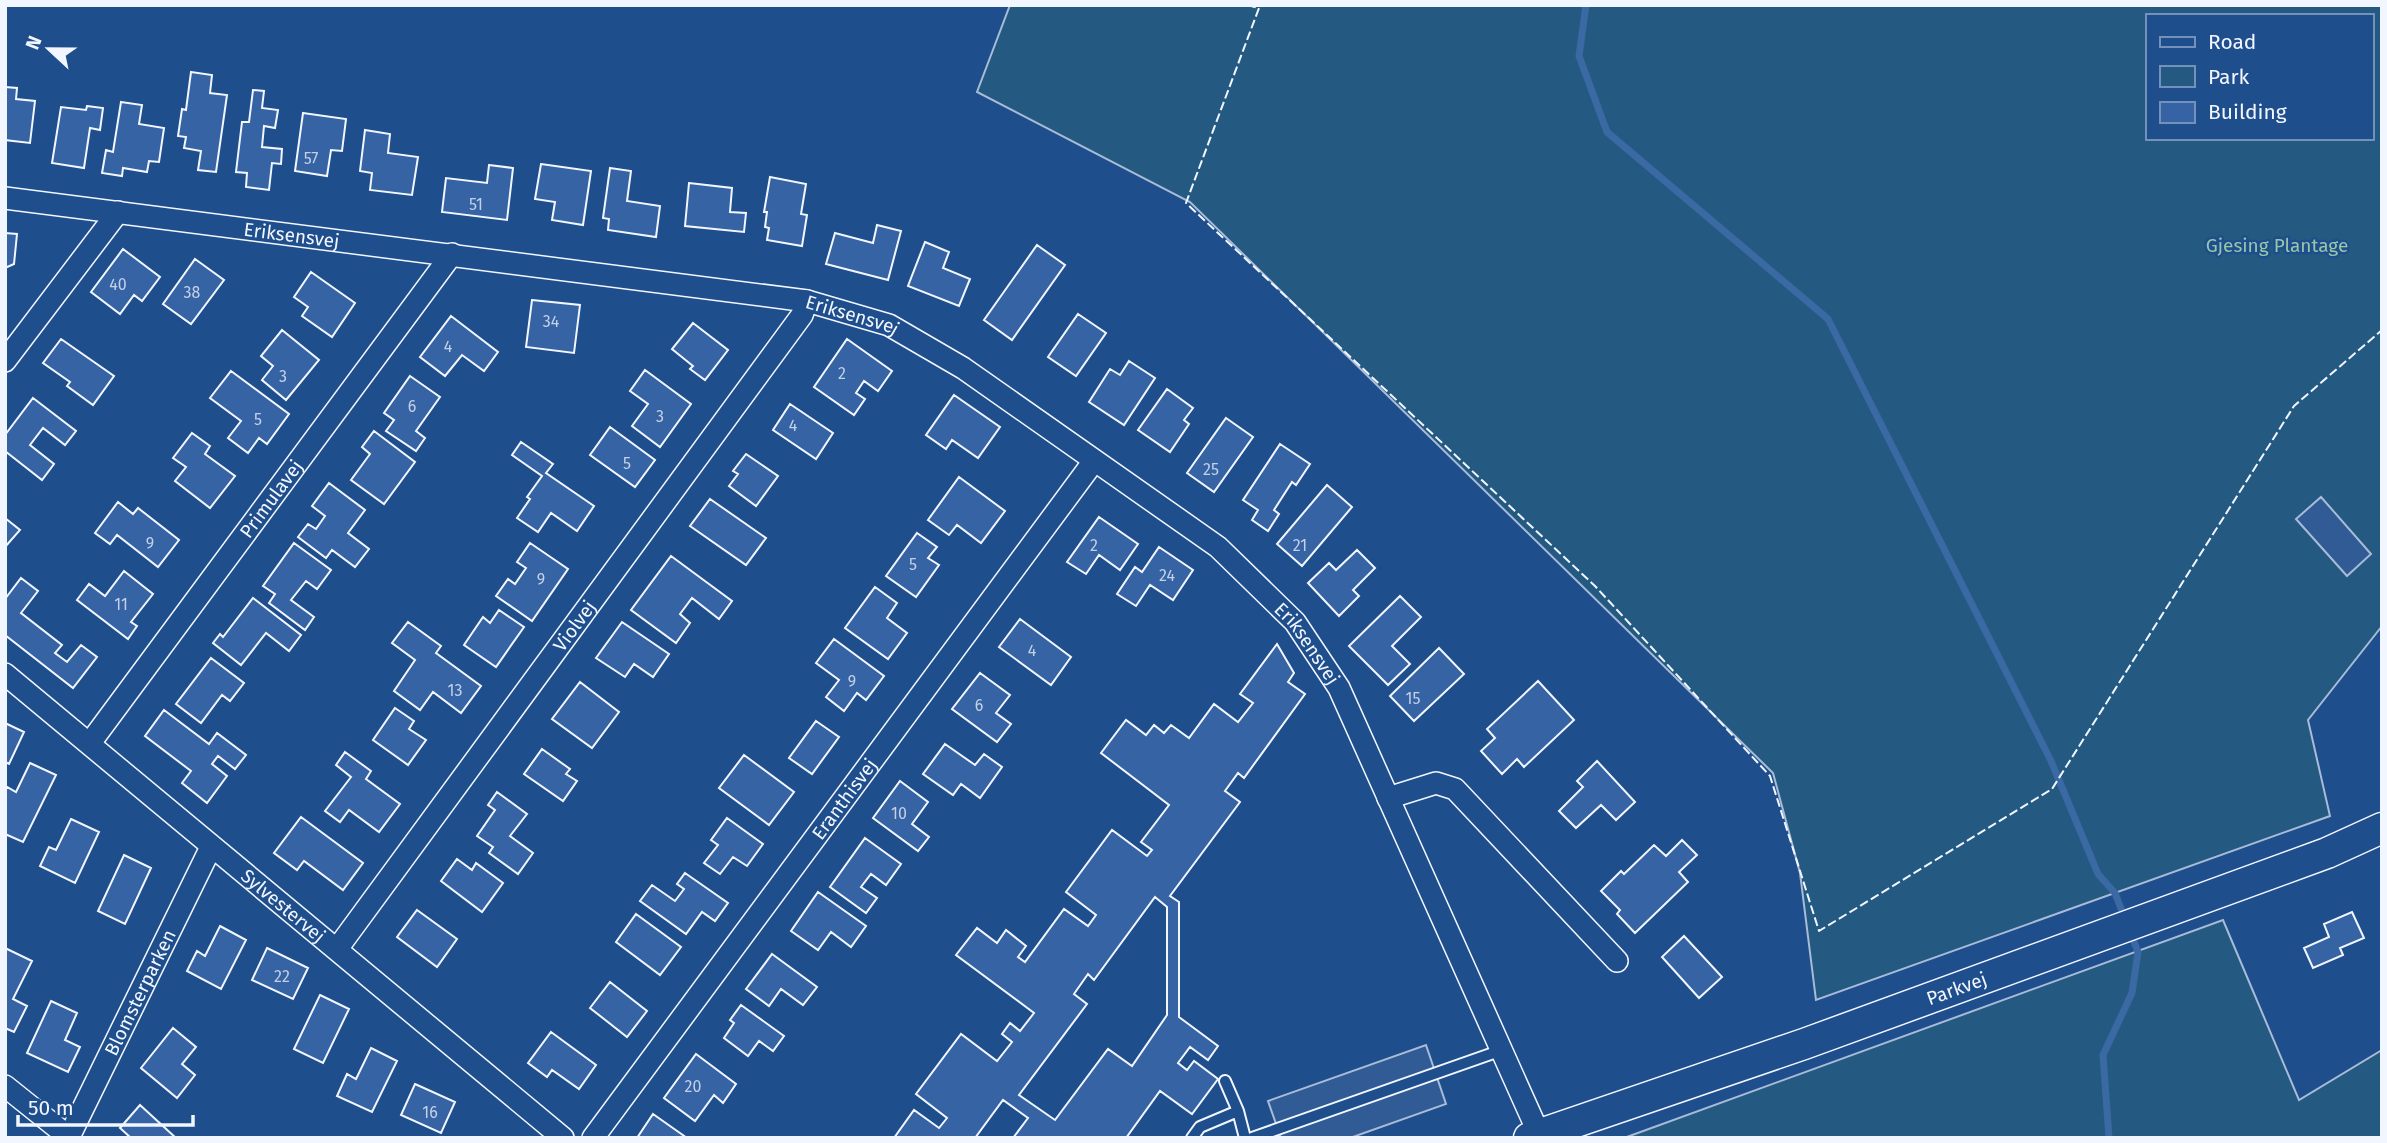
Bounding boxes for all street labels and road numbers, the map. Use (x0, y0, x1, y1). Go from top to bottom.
street label: Eriksensvej (242, 217, 341, 252)
street label: Eriksensvej (803, 290, 904, 340)
street label: Primulavej (234, 455, 307, 542)
street label: Violvej (548, 596, 600, 656)
street label: Eriksensvej (1270, 597, 1345, 689)
street label: Eranthisvej (807, 754, 882, 844)
street label: Sylvestervej (237, 864, 330, 947)
street label: Blomsterparken (99, 926, 180, 1059)
street label: Parkvej (1923, 967, 1990, 1010)

